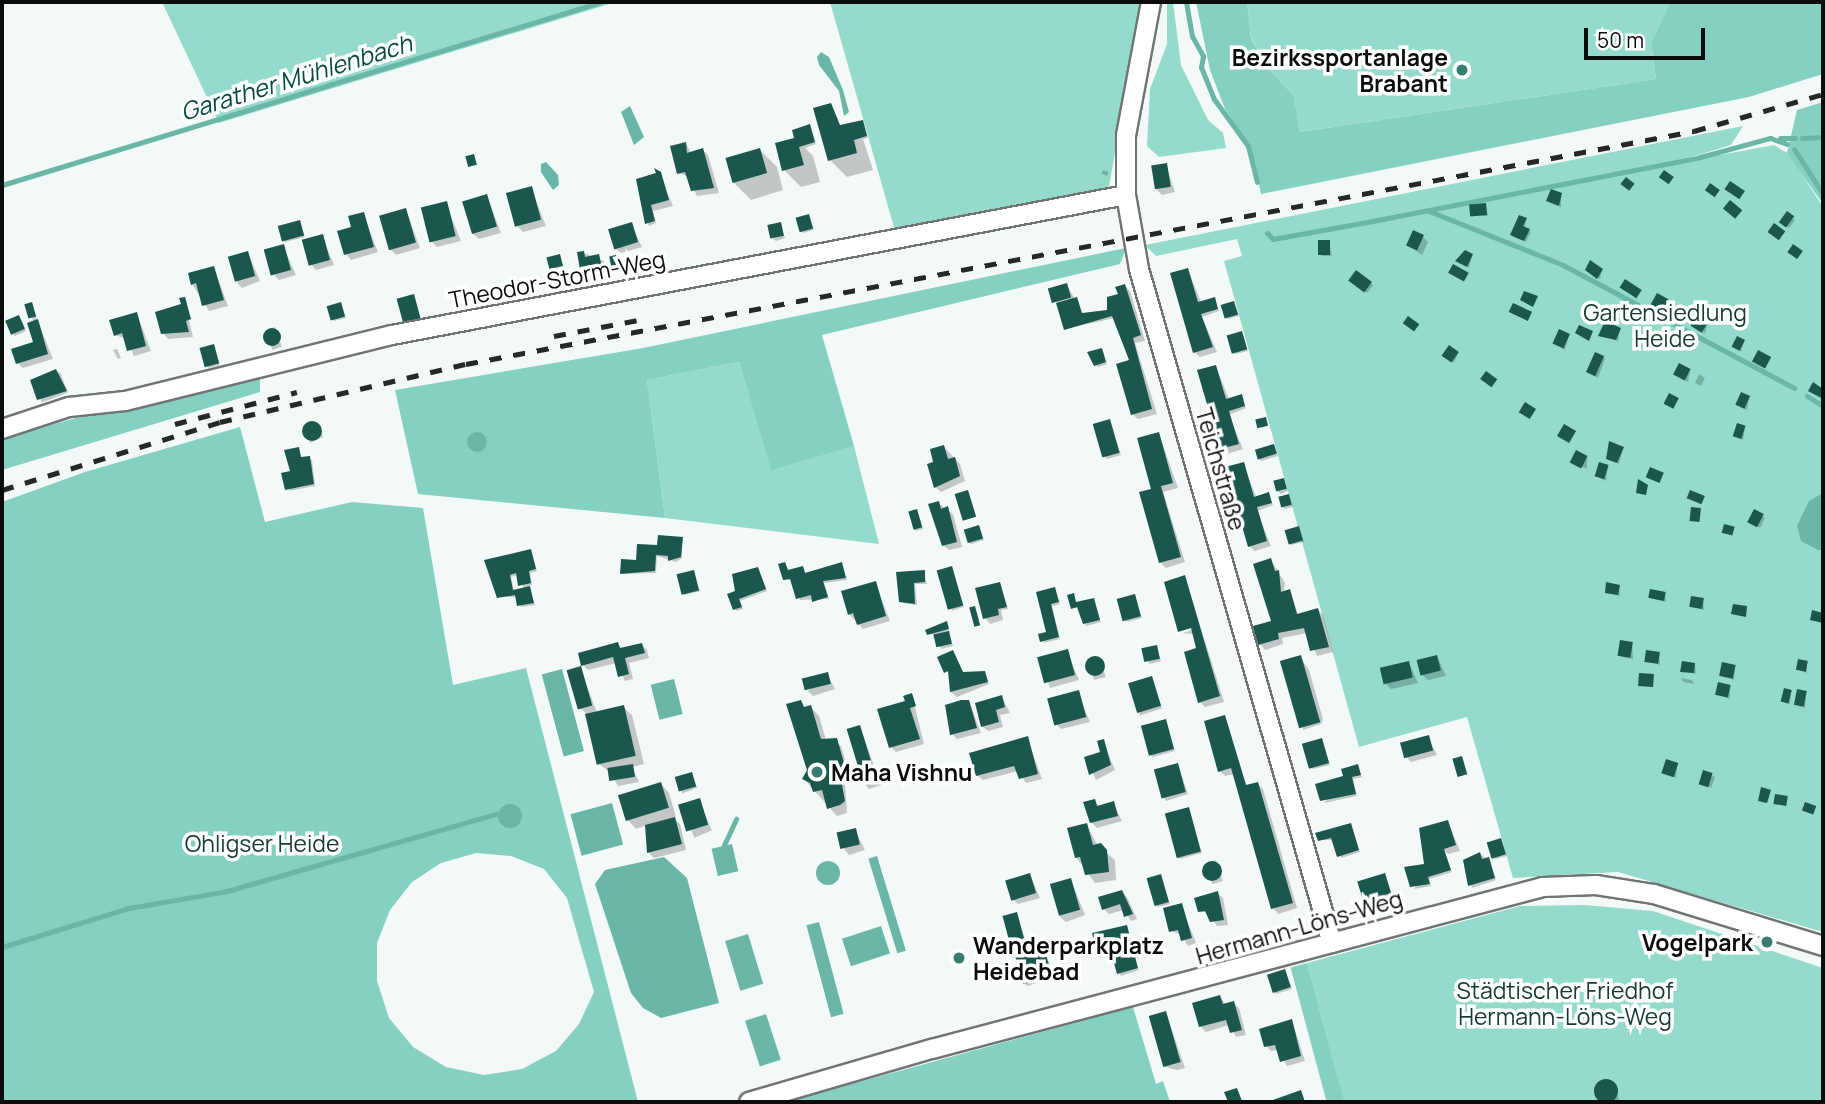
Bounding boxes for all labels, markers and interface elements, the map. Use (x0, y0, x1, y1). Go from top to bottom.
scale bar (1587, 14, 1708, 58)
text: 50 m (1597, 26, 1644, 54)
water label: Garather Mühlenbach (177, 28, 415, 126)
place label: Bezirkssportanlage Brabant (1232, 43, 1448, 97)
marker: Bezirkssportanlage Brabant (1454, 62, 1470, 78)
street label: Theodor-Storm-Weg (447, 244, 667, 314)
park label: Gartensiedlung Heide (1583, 298, 1747, 352)
street label: Teichstraße (1190, 405, 1252, 533)
place label: Maha Vishnu (831, 758, 972, 786)
marker: Maha Vishnu (809, 764, 825, 780)
park label: Ohligser Heide (185, 829, 339, 857)
street label: Hermann-Löns-Weg (1193, 884, 1405, 970)
place label: Vogelpark (1642, 928, 1753, 956)
place label: Wanderparkplatz Heidebad (973, 931, 1164, 985)
marker: Vogelpark (1759, 934, 1775, 950)
marker: Wanderparkplatz Heidebad (951, 950, 967, 966)
park label: Städtischer Friedhof Hermann-Löns-Weg (1457, 976, 1673, 1030)

